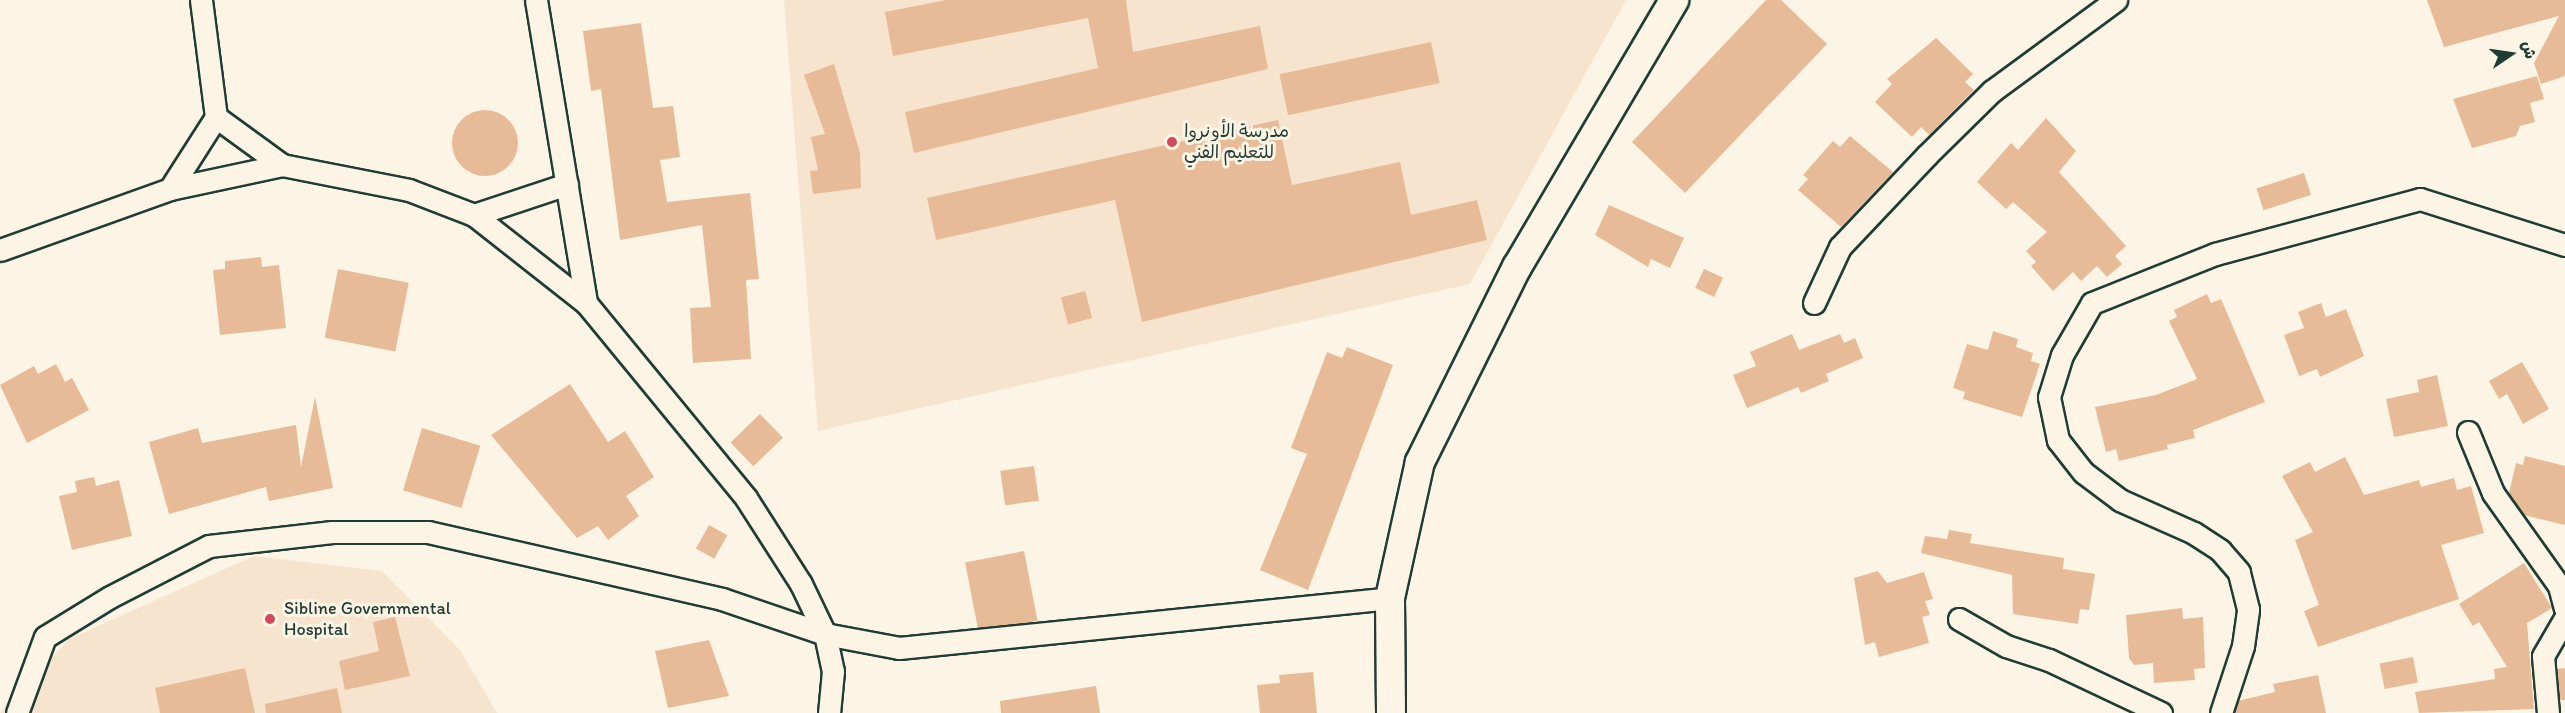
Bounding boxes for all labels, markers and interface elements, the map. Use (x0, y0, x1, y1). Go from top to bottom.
north arrow (2481, 24, 2541, 84)
text: ش (2518, 39, 2540, 61)
place label: مدرسة الأونروا للتعليم الفني (1184, 121, 1289, 164)
marker: مدرسة الأونروا للتعليم الفني (1165, 135, 1179, 149)
place label: Sibline Governmental Hospital (284, 598, 451, 640)
marker: Sibline Governmental Hospital (261, 610, 279, 628)

